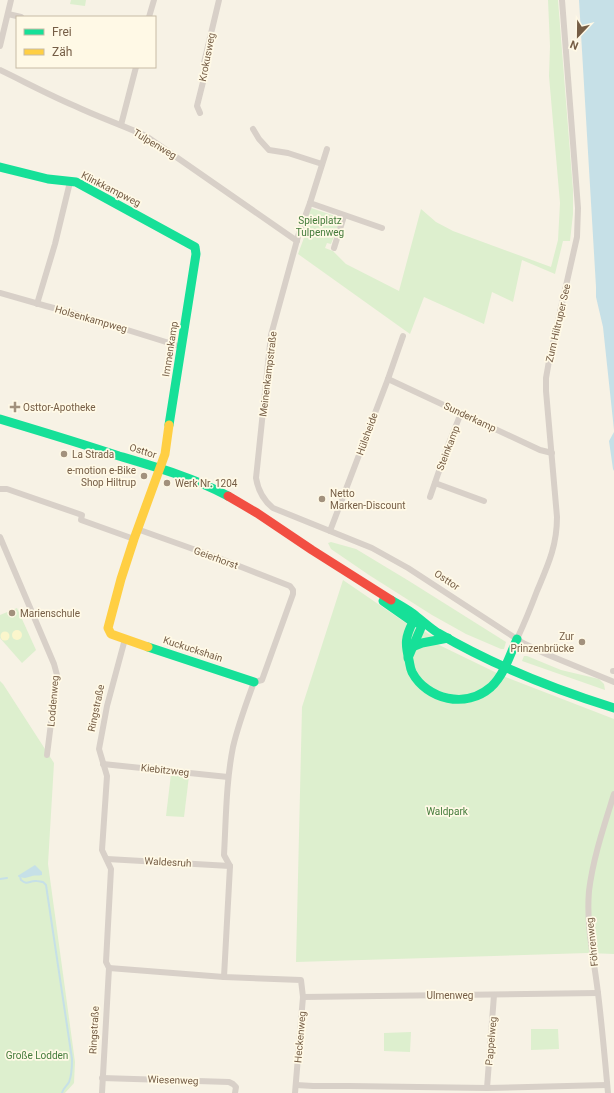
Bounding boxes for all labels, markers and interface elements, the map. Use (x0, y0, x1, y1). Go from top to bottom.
legend (16, 16, 156, 68)
north arrow (558, 16, 598, 56)
text: Frei (52, 25, 72, 39)
street label: Krokusweg (197, 32, 217, 82)
text: N (568, 37, 580, 52)
text: Zäh (52, 45, 72, 59)
street label: Tulpenweg (131, 127, 179, 161)
street label: Klinkkampweg (80, 169, 142, 209)
park label: Spielplatz Tulpenweg (296, 215, 344, 238)
street label: Zum Hiltruper See (544, 283, 572, 363)
street label: Holsenkampweg (54, 303, 128, 335)
street label: Immenkamp (160, 320, 180, 378)
street label: Meinenkampstraße (257, 331, 279, 417)
street label: Sunderkamp (442, 400, 498, 434)
marker: Osttor-Apotheke (10, 402, 20, 412)
place label: Osttor-Apotheke (23, 402, 96, 413)
street label: Hülsheide (354, 411, 380, 457)
street label: Steinkamp (434, 424, 462, 472)
street label: Osttor (128, 442, 158, 460)
marker: La Strada (59, 449, 69, 459)
place label: La Strada (72, 449, 114, 460)
place label: e-motion e-Bike Shop Hiltrup (67, 465, 136, 488)
marker: e-motion e-Bike Shop Hiltrup (139, 471, 149, 481)
marker: Werk Nr. 1204 (162, 478, 172, 488)
place label: Werk Nr. 1204 (175, 478, 238, 489)
place label: Netto Marken-Discount (330, 488, 406, 511)
marker: Netto Marken-Discount (317, 494, 327, 504)
street label: Geierhorst (192, 545, 240, 571)
street label: Osttor (432, 568, 462, 593)
marker: Marienschule (7, 608, 17, 618)
place label: Marienschule (20, 608, 80, 619)
place label: Zur Prinzenbrücke (511, 631, 575, 654)
street label: Kuckuckshain (162, 634, 224, 664)
marker: Zur Prinzenbrücke (577, 637, 587, 647)
street label: Loddenweg (45, 675, 61, 727)
street label: Ringstraße (86, 683, 106, 733)
street label: Kiebitzweg (140, 762, 190, 778)
park label: Waldpark (426, 806, 469, 817)
street label: Waldesruh (144, 855, 192, 869)
street label: Föhrenweg (584, 917, 600, 967)
street label: Ulmenweg (427, 990, 473, 1001)
street label: Ringstraße (87, 1006, 101, 1054)
street label: Heckenweg (292, 1011, 308, 1063)
street label: Pappelweg (483, 1016, 499, 1066)
park label: Große Lodden (6, 1050, 68, 1061)
street label: Wiesenweg (147, 1074, 199, 1086)

